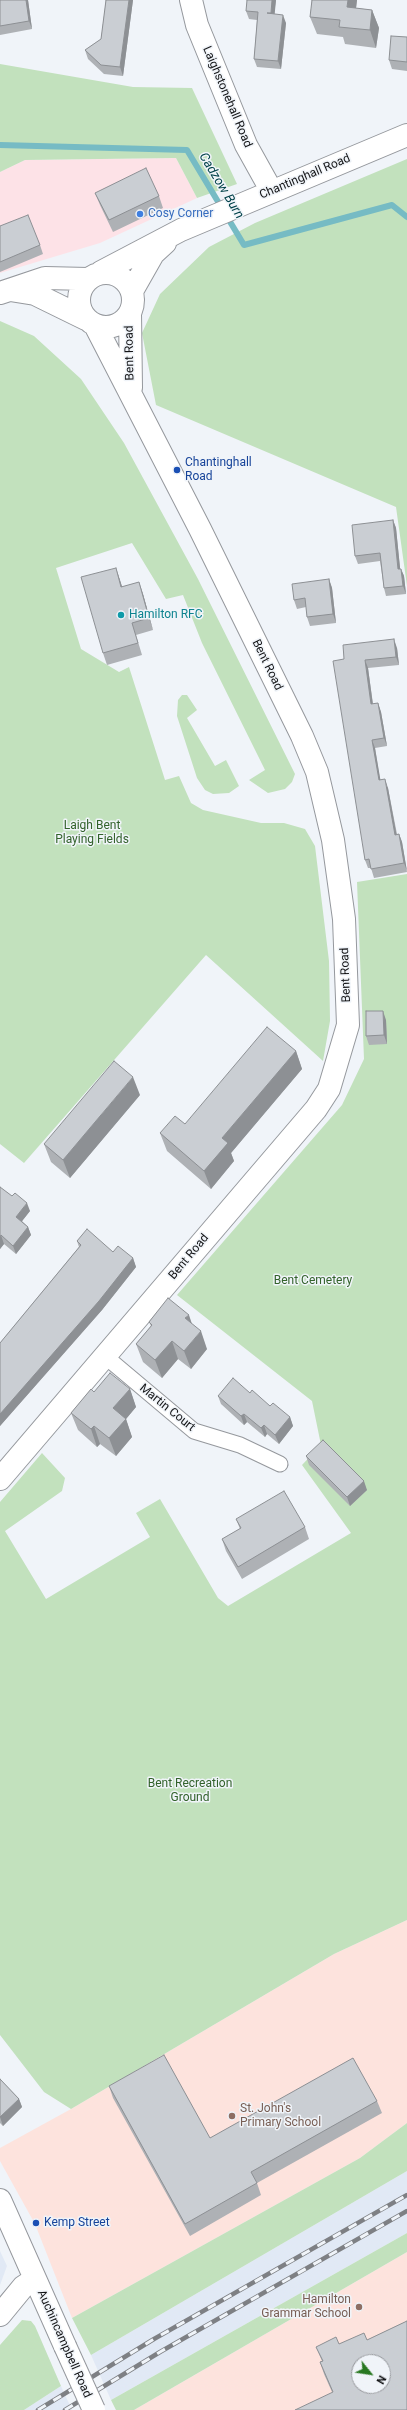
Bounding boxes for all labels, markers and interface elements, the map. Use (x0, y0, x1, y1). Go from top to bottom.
street label: Laighstonehall Road (199, 44, 255, 150)
water label: Cadzow Burn (195, 150, 247, 222)
street label: Chantinghall Road (257, 151, 353, 203)
place label: Cosy Corner (148, 207, 213, 221)
marker: Cosy Corner (135, 209, 145, 219)
street label: Bent Road (122, 325, 138, 381)
place label: Chantinghall Road (185, 456, 252, 484)
marker: Chantinghall Road (172, 465, 182, 475)
place label: Hamilton RFC (129, 608, 203, 622)
marker: Hamilton RFC (116, 610, 126, 620)
street label: Bent Road (248, 637, 286, 693)
park label: Laigh Bent Playing Fields (55, 819, 129, 847)
street label: Bent Road (338, 947, 354, 1003)
street label: Bent Road (166, 1231, 212, 1283)
park label: Bent Cemetery (274, 1274, 352, 1288)
street label: Martin Court (136, 1381, 198, 1435)
park label: Bent Recreation Ground (148, 1777, 232, 1805)
place label: St. John's Primary School (240, 2102, 321, 2130)
marker: St. John's Primary School (227, 2111, 237, 2121)
place label: Kemp Street (44, 2216, 110, 2230)
marker: Kemp Street (31, 2218, 41, 2228)
street label: Auchincampbell Road (34, 2288, 94, 2400)
place label: Hamilton Grammar School (261, 2293, 351, 2321)
marker: Hamilton Grammar School (354, 2302, 364, 2312)
north arrow (351, 2354, 391, 2394)
text: N (373, 2373, 389, 2386)

